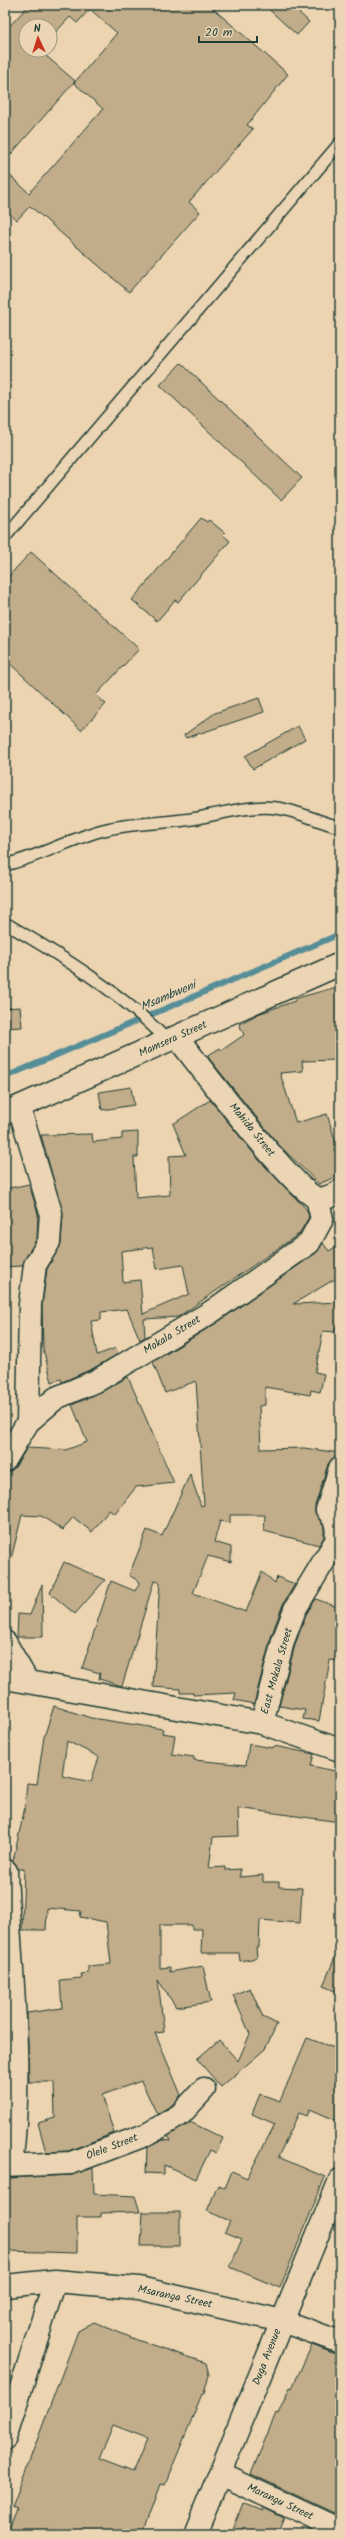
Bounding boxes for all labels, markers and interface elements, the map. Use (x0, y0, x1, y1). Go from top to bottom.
north arrow (18, 18, 58, 58)
scale bar (199, 18, 257, 44)
text: N (33, 20, 42, 38)
text: 20 m (205, 23, 233, 42)
water label: Msambweni (137, 975, 202, 1016)
street label: Mamsera Street (136, 1016, 211, 1062)
street label: Mahida Street (224, 1099, 280, 1162)
street label: Mokala Street (140, 1310, 205, 1359)
street label: East Mokala Street (256, 1625, 298, 1716)
street label: Olele Street (83, 2129, 141, 2165)
street label: Msaranga Street (136, 2280, 215, 2314)
street label: Duga Avenue (247, 2326, 287, 2388)
street label: Marangu Street (244, 2479, 317, 2526)

